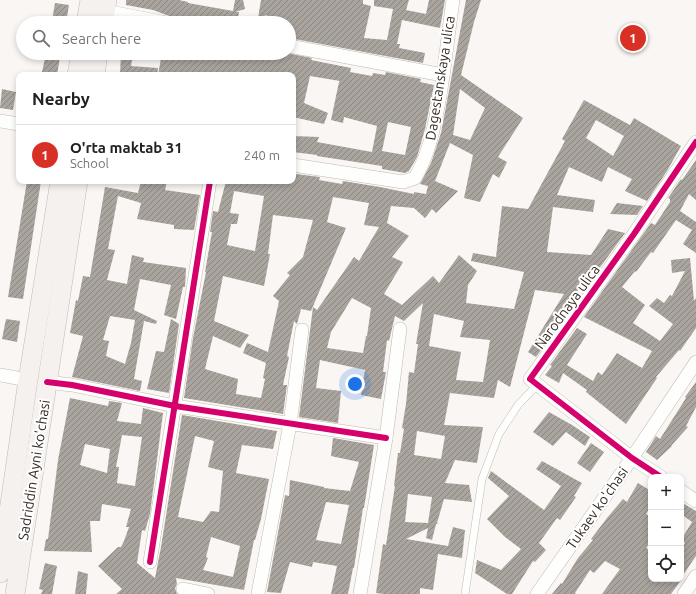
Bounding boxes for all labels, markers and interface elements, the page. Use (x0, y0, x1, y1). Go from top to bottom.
street label: Dagestanskaya ulica (422, 15, 458, 141)
search box (16, 16, 296, 60)
pin: 1 (620, 23, 646, 53)
icon: search (30, 27, 52, 49)
text: Search here (62, 30, 141, 47)
text: Nearby (32, 89, 90, 108)
text: O'rta maktab 31 (70, 139, 183, 156)
text: 1 (41, 148, 49, 162)
text: 240 m (244, 148, 280, 162)
text: School (70, 156, 109, 170)
street label: Narodnaya ulica (531, 262, 603, 352)
your location (345, 374, 365, 394)
street label: Sadriddin Ayni ko'chasi (15, 399, 53, 541)
street label: Tukaev ko'chasi (563, 464, 631, 552)
map controls (648, 474, 684, 582)
button: + (648, 474, 684, 510)
button: − (648, 510, 684, 546)
button: locate (648, 546, 684, 582)

